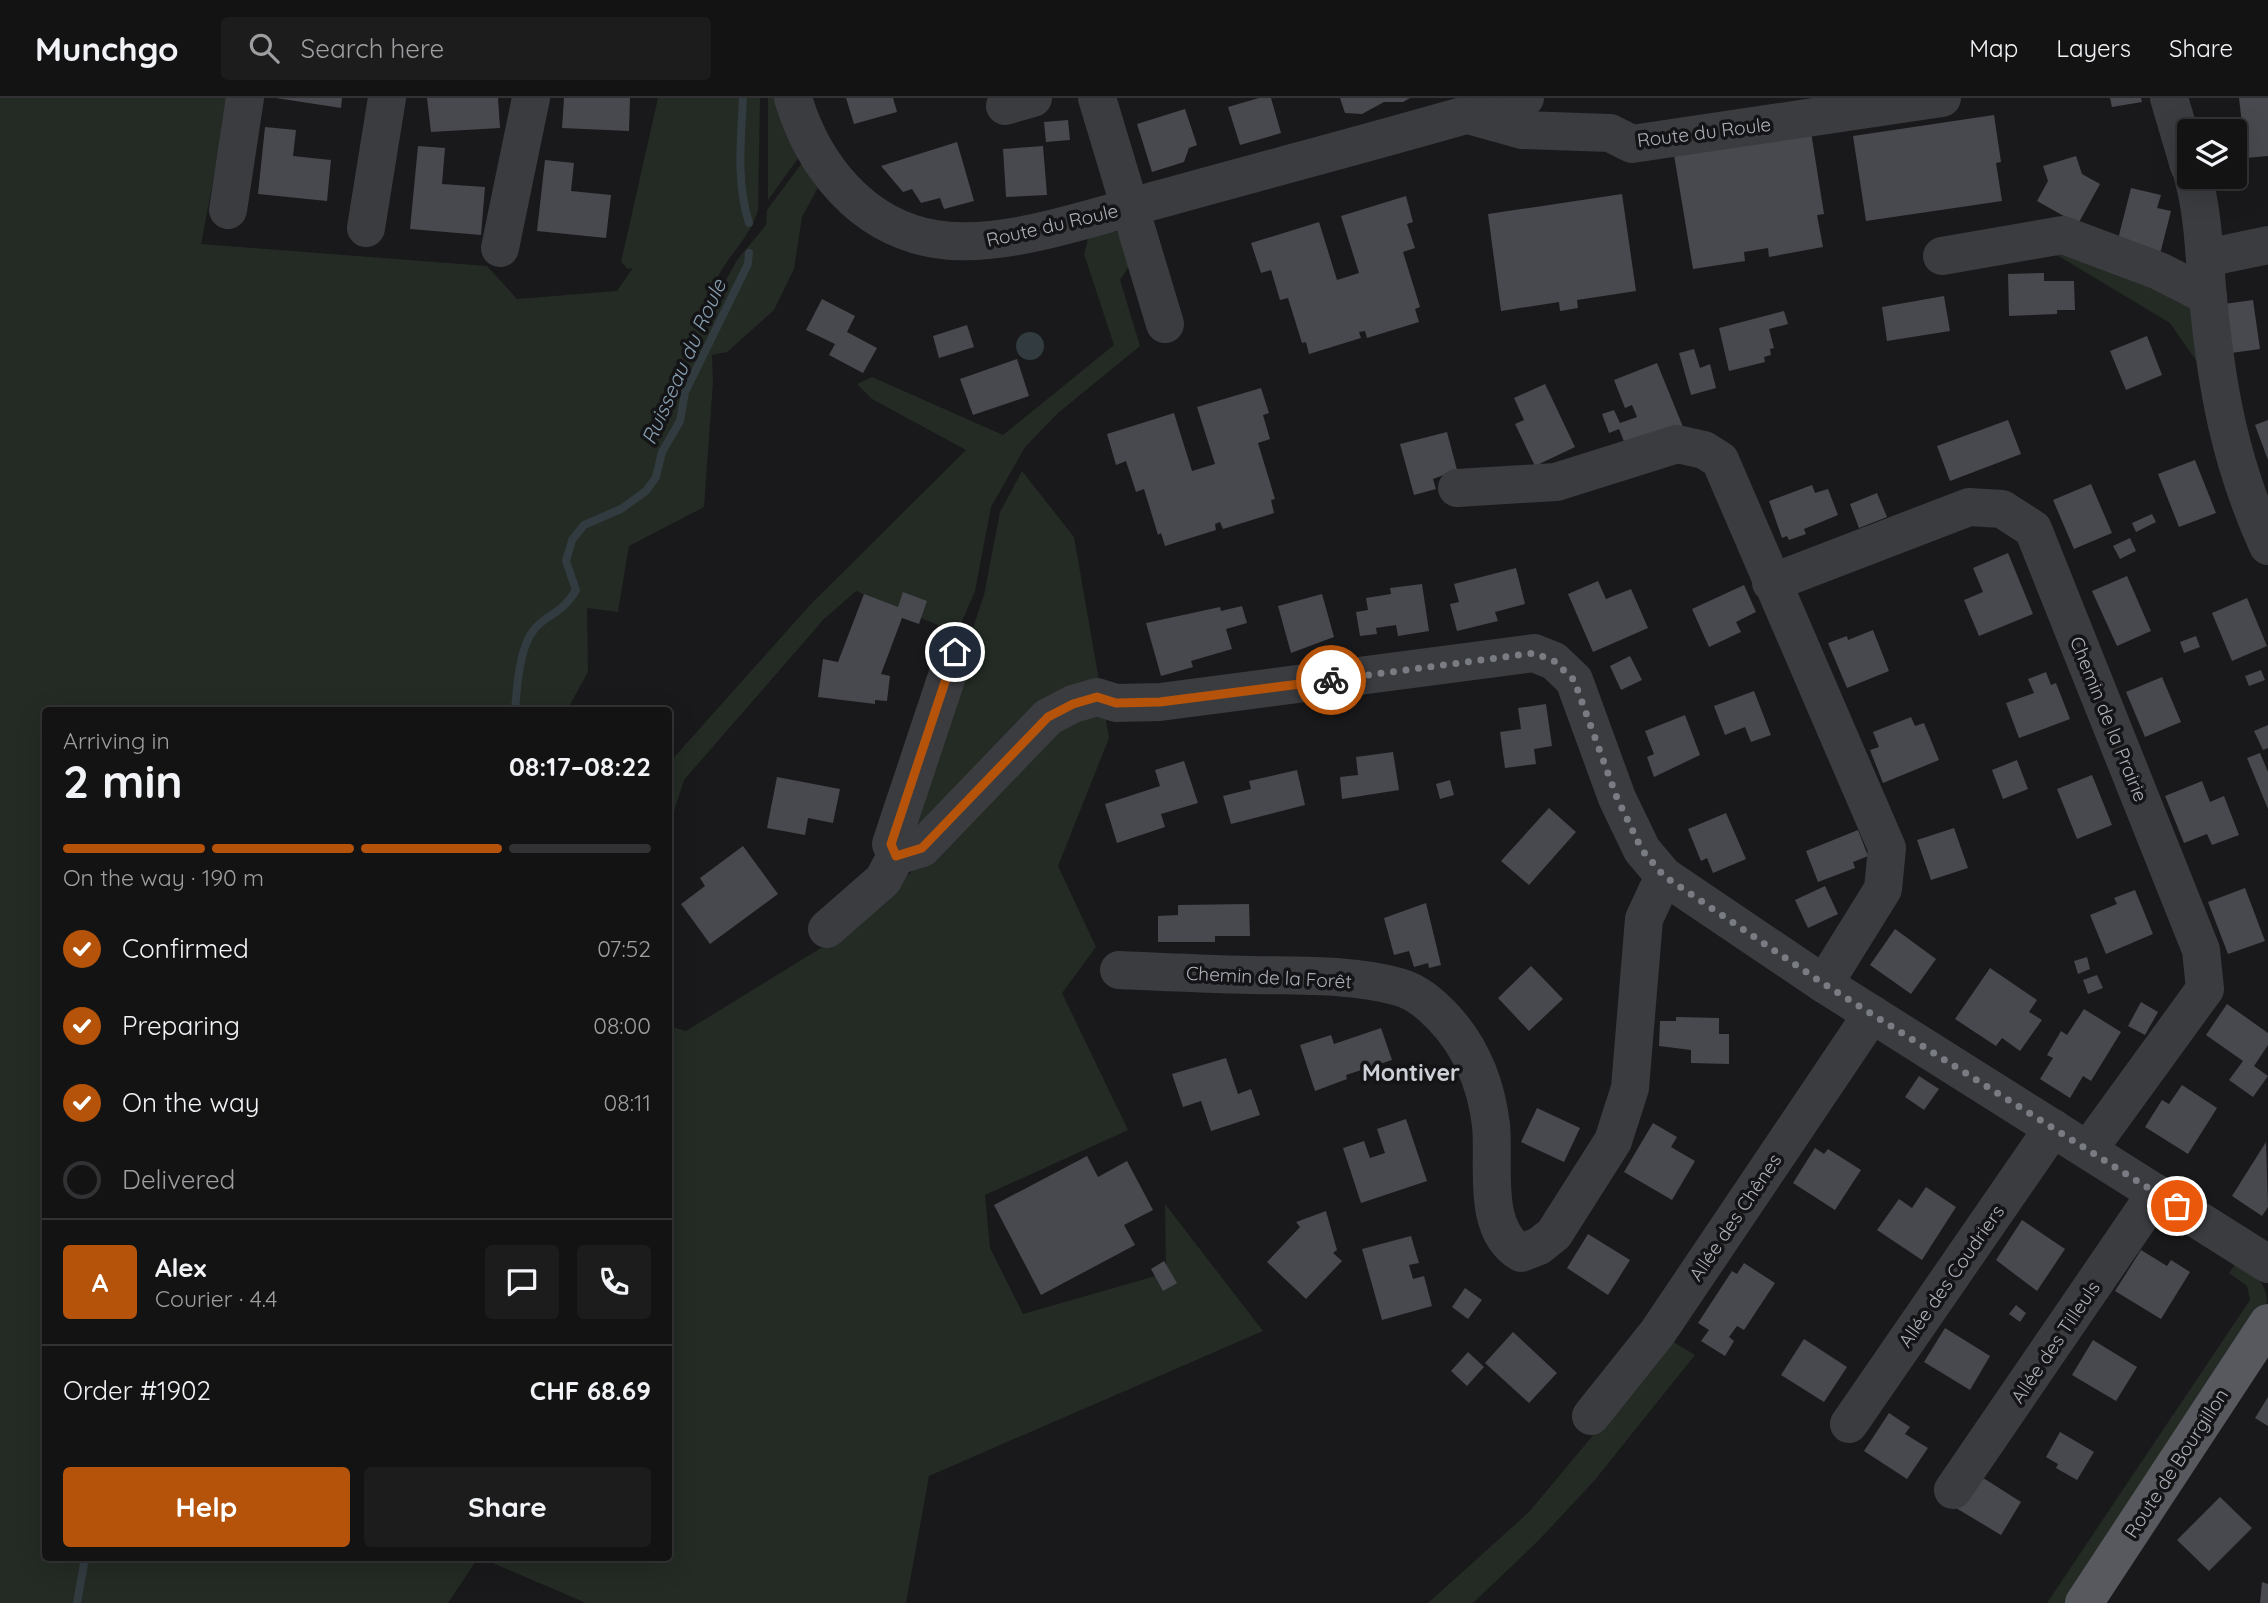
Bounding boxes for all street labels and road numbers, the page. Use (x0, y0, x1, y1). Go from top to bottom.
street label: Route du Roule (1636, 112, 1772, 152)
street label: Route du Roule (984, 198, 1120, 252)
street label: Chemin de la Prairie (2065, 633, 2153, 805)
street label: Chemin de la Forêt (1185, 961, 1353, 993)
street label: Allée des Chênes (1684, 1149, 1786, 1285)
street label: Allée des Coudriers (1893, 1200, 2009, 1352)
street label: Allée des Tilleuls (2005, 1276, 2105, 1408)
street label: Route de Bourgillon (2119, 1384, 2233, 1542)

